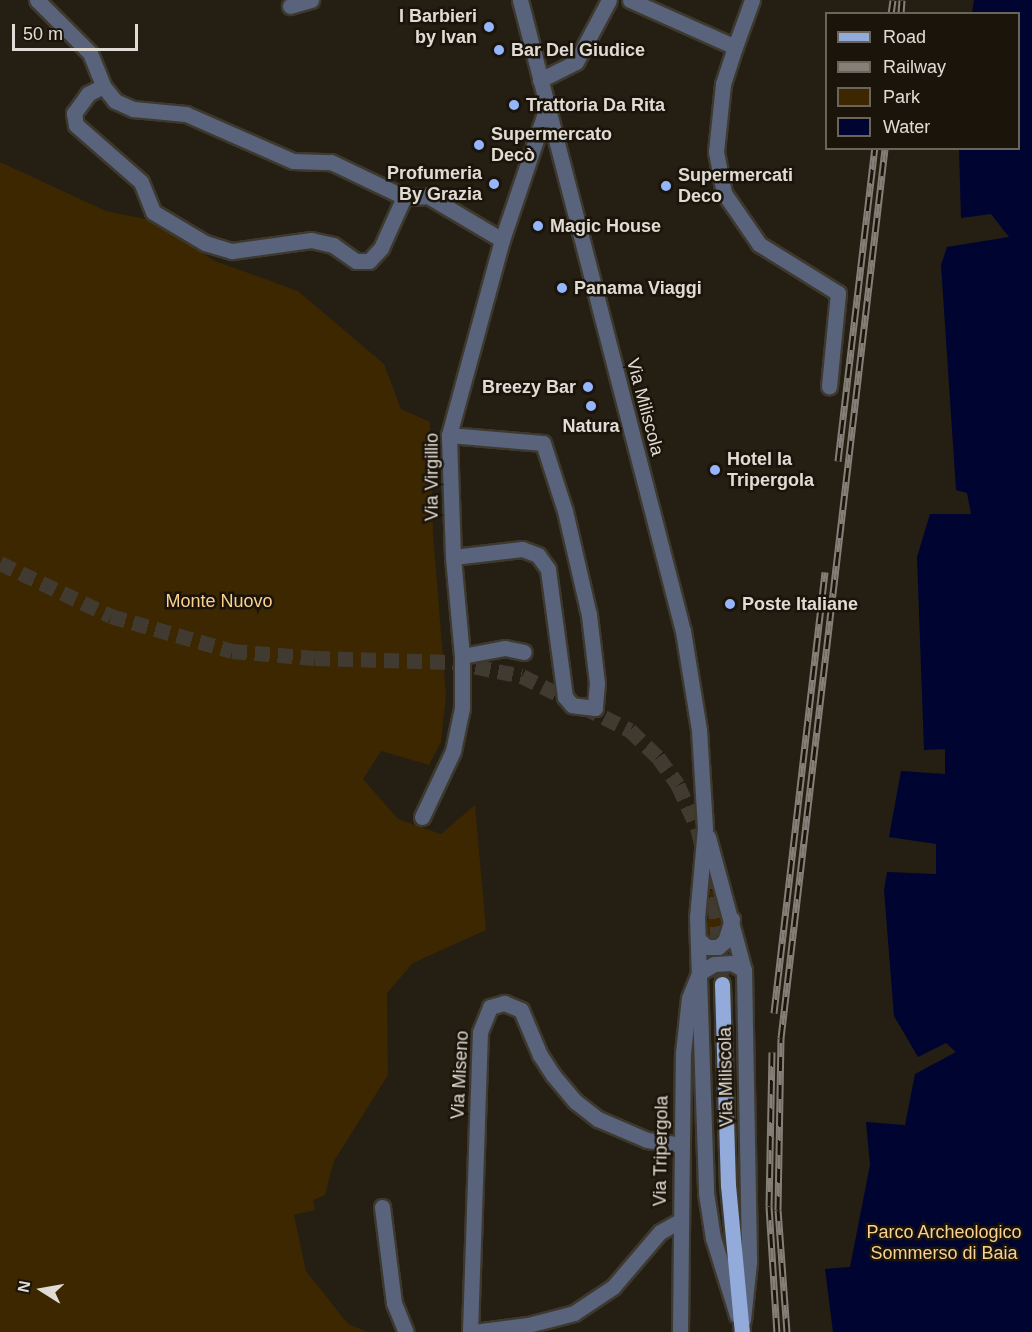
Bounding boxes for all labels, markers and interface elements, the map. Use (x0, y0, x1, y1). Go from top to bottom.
place label: I Barbieri by Ivan (399, 6, 477, 48)
scale bar (15, 12, 141, 50)
legend (825, 12, 1020, 150)
marker: I Barbieri by Ivan (482, 20, 496, 34)
text: 50 m (23, 24, 63, 44)
text: Road (883, 27, 926, 47)
place label: Bar Del Giudice (511, 39, 645, 61)
marker: Bar Del Giudice (492, 43, 506, 57)
text: Railway (883, 57, 946, 77)
text: Park (883, 87, 920, 107)
place label: Trattoria Da Rita (526, 94, 665, 116)
marker: Trattoria Da Rita (507, 98, 521, 112)
text: Water (883, 117, 930, 137)
place label: Supermercato Decò (491, 124, 612, 166)
marker: Supermercato Decò (472, 138, 486, 152)
place label: Profumeria By Grazia (387, 163, 482, 206)
place label: Supermercati Deco (678, 165, 793, 207)
marker: Profumeria By Grazia (487, 177, 501, 191)
marker: Supermercati Deco (659, 179, 673, 193)
place label: Magic House (550, 215, 661, 237)
marker: Magic House (531, 219, 545, 233)
place label: Panama Viaggi (574, 277, 702, 299)
marker: Panama Viaggi (555, 281, 569, 295)
street label: Via Miliscola (622, 356, 668, 458)
place label: Breezy Bar (482, 376, 576, 398)
marker: Breezy Bar (581, 380, 595, 394)
marker: Natura (584, 399, 598, 413)
place label: Natura (562, 415, 620, 437)
street label: Via Virgillio (421, 433, 443, 521)
place label: Hotel la Tripergola (727, 449, 814, 492)
marker: Hotel la Tripergola (708, 463, 722, 477)
park label: Monte Nuovo (165, 590, 273, 612)
place label: Poste Italiane (742, 593, 858, 615)
marker: Poste Italiane (723, 597, 737, 611)
street label: Via Miliscola (714, 1027, 738, 1127)
street label: Via Miseno (447, 1030, 473, 1120)
street label: Via Tripergola (649, 1095, 673, 1207)
park label: Parco Archeologico Sommerso di Baia (866, 1222, 1022, 1264)
north arrow (12, 1260, 72, 1320)
text: N (14, 1279, 33, 1294)

